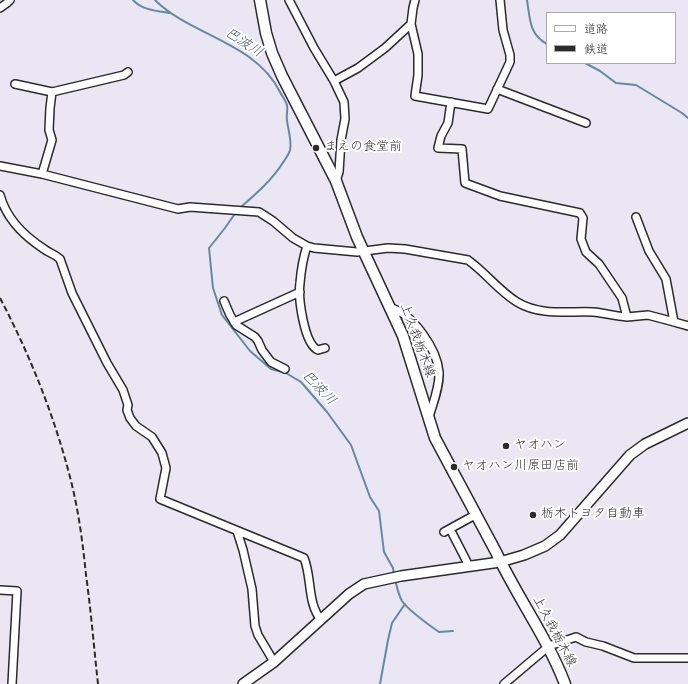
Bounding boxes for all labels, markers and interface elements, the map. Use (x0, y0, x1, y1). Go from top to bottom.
legend (546, 12, 676, 64)
text: 道路 (584, 24, 608, 38)
water label: 巴波川 (221, 26, 265, 62)
text: 鉄道 (584, 44, 608, 58)
place label: まえの食堂前 (324, 140, 402, 156)
marker: まえの食堂前 (311, 143, 321, 153)
street label: 上久我栃木線 (395, 302, 437, 380)
water label: 巴波川 (297, 368, 339, 410)
place label: ヤオハン (514, 438, 566, 454)
marker: ヤオハン (501, 441, 511, 451)
place label: ヤオハン川原田店前 (462, 459, 579, 475)
marker: ヤオハン川原田店前 (449, 462, 459, 472)
place label: 栃木トヨタ自動車 (541, 507, 645, 523)
marker: 栃木トヨタ自動車 (528, 510, 538, 520)
street label: 上久我栃木線 (528, 594, 578, 670)

